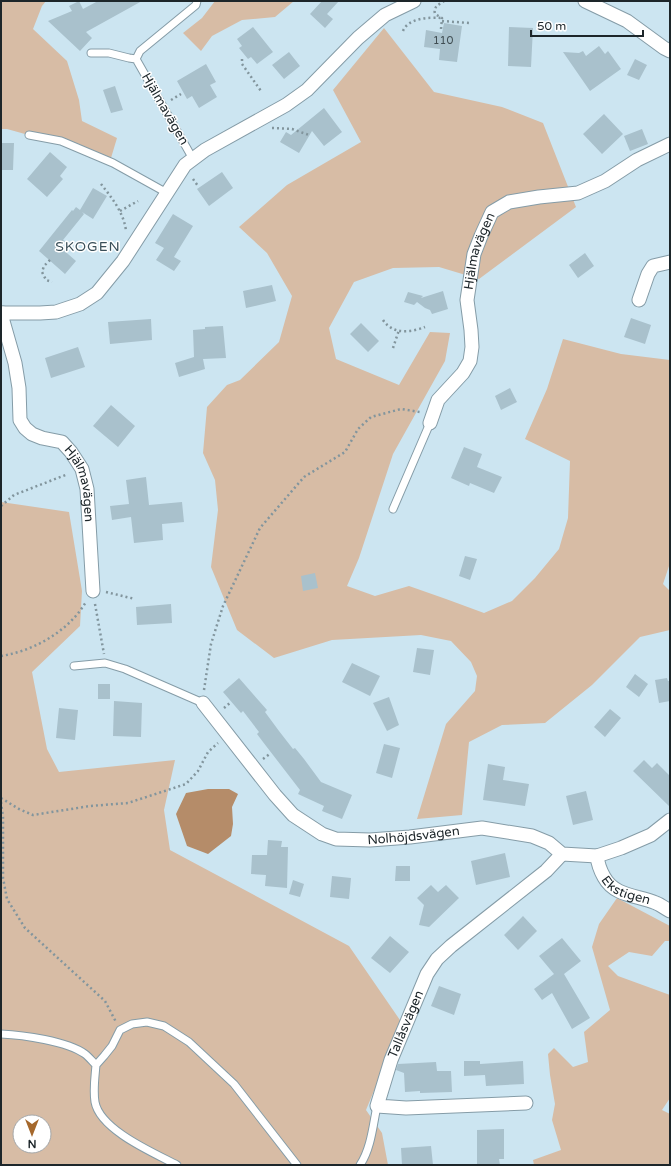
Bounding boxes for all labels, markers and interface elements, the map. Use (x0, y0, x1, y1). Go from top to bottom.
scale bar (531, 12, 643, 38)
text: 50 m (537, 19, 566, 33)
house number: 110 (433, 34, 453, 47)
street label: Hjälmavägen (138, 70, 192, 148)
street label: Hjälmavägen (461, 210, 499, 291)
district label: SKOGEN (55, 238, 121, 255)
street label: Hjälmavägen (61, 442, 97, 522)
street label: Nolhöjdsvägen (367, 823, 461, 848)
street label: Ekstigen (597, 873, 652, 908)
street label: Tallåsvägen (385, 988, 427, 1060)
north arrow (12, 1114, 52, 1154)
text: N (28, 1137, 36, 1150)

